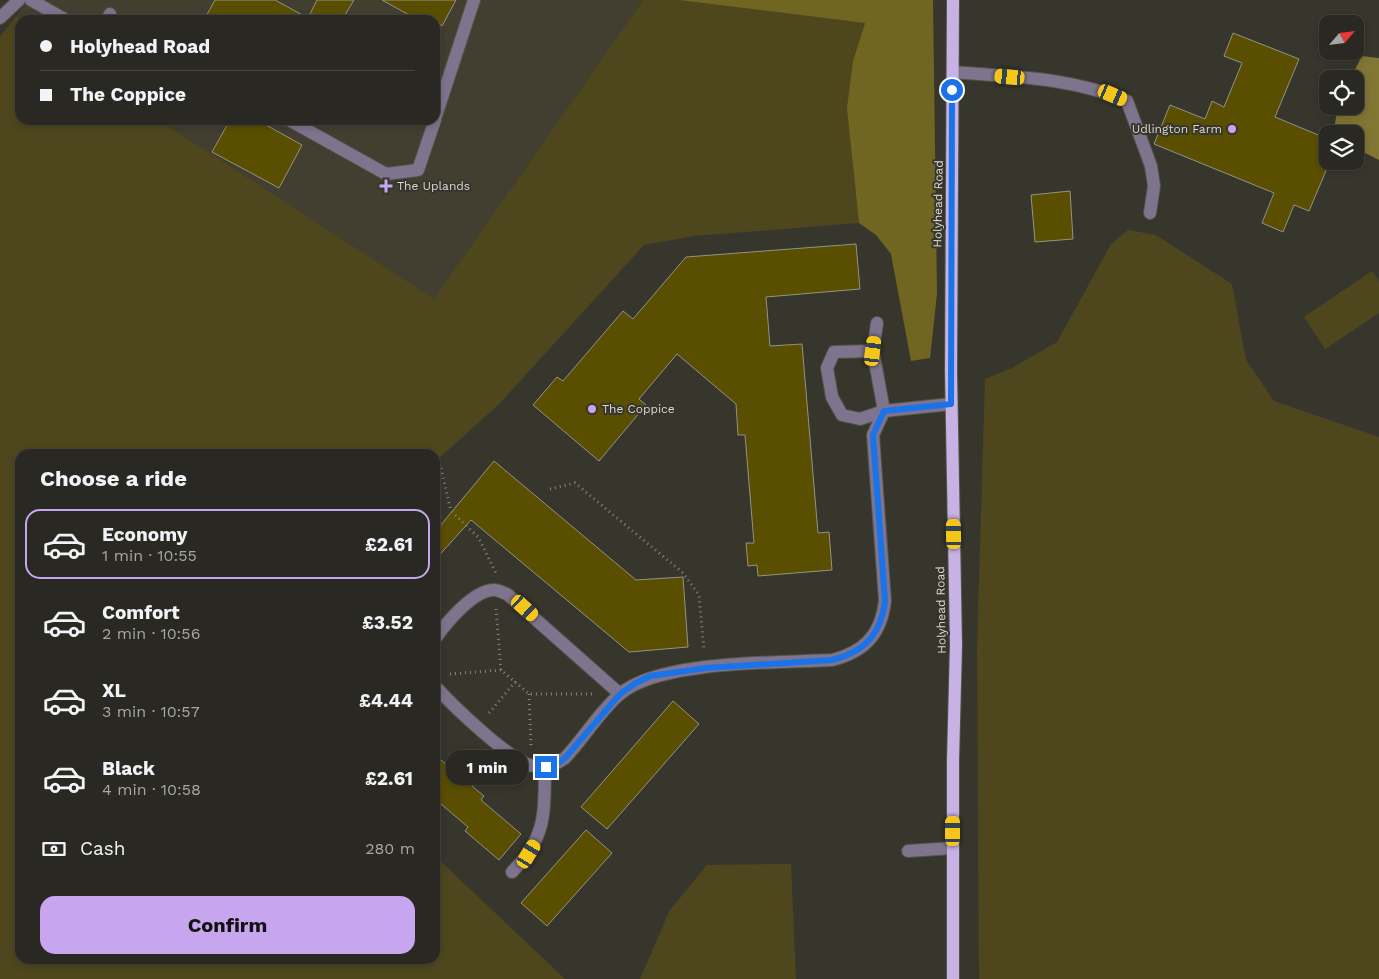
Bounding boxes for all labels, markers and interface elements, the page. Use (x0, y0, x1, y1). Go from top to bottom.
north arrow (1319, 15, 1364, 60)
map controls (1319, 15, 1364, 170)
text: Holyhead Road (70, 35, 210, 58)
car (994, 68, 1025, 86)
button: locate (1319, 70, 1364, 115)
route start (941, 79, 963, 101)
car (1096, 82, 1129, 108)
text: The Coppice (70, 83, 186, 106)
place label: Udlington Farm (1132, 122, 1222, 136)
marker: Udlington Farm (1226, 123, 1238, 135)
button: layers (1319, 125, 1364, 170)
street label: Holyhead Road (930, 160, 946, 248)
marker: The Uplands (379, 179, 393, 193)
place label: The Uplands (397, 179, 470, 193)
car (863, 335, 882, 367)
place label: The Coppice (602, 402, 675, 416)
marker: The Coppice (586, 403, 598, 415)
text: Choose a ride (40, 466, 187, 491)
car (946, 519, 961, 549)
icon: car (42, 522, 87, 567)
text: Economy (102, 523, 187, 546)
text: £2.61 (365, 533, 413, 556)
text: 1 min · 10:55 (102, 546, 197, 565)
street label: Holyhead Road (933, 566, 949, 654)
car (508, 592, 541, 624)
icon: car (42, 600, 87, 645)
text: Comfort (102, 601, 180, 624)
text: £3.52 (362, 611, 413, 634)
text: 2 min · 10:56 (102, 624, 200, 643)
icon: car (42, 678, 87, 723)
text: XL (102, 679, 126, 702)
text: £4.44 (359, 689, 413, 712)
text: 3 min · 10:57 (102, 702, 200, 721)
callout: 1 min (446, 750, 528, 784)
icon: car (42, 756, 87, 801)
route end (535, 756, 557, 778)
text: Black (102, 757, 155, 780)
text: 1 min (466, 758, 508, 777)
text: £2.61 (365, 767, 413, 790)
text: 4 min · 10:58 (102, 780, 201, 799)
car (945, 816, 960, 846)
icon: cash (40, 835, 68, 863)
text: Cash (80, 837, 126, 860)
car (514, 837, 543, 871)
text: 280 m (365, 839, 415, 858)
button: Confirm (40, 896, 415, 954)

